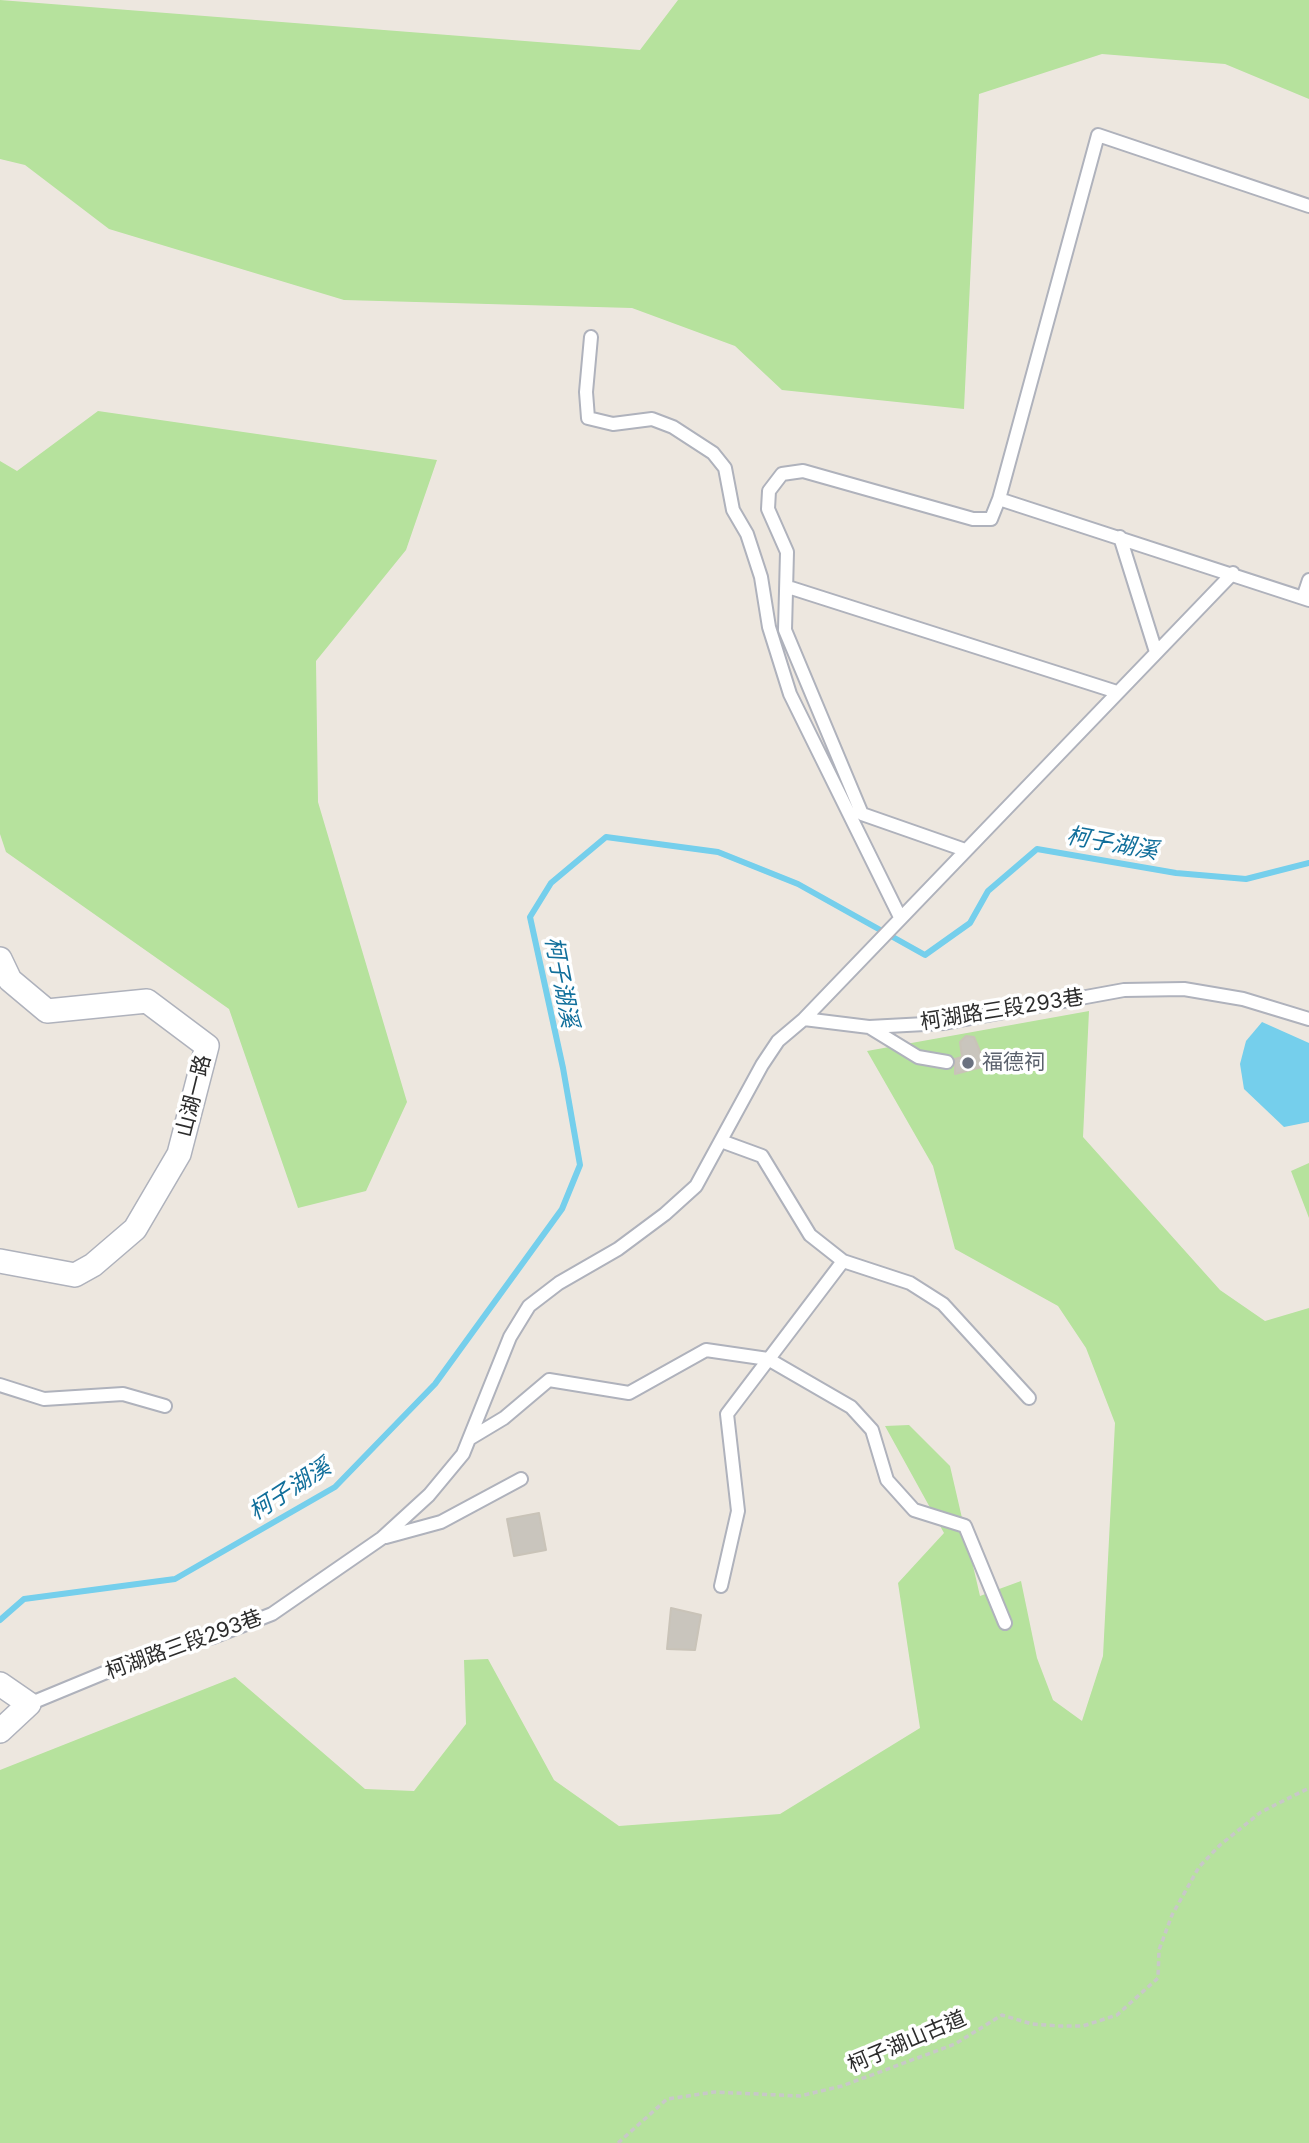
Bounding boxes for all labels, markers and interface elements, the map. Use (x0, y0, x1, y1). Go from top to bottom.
water label: 柯子湖溪 (1064, 822, 1160, 866)
water label: 柯子湖溪 (539, 934, 583, 1030)
street label: 柯湖路三段293巷 (919, 985, 1085, 1035)
place label: 福德祠 (982, 1050, 1045, 1076)
street label: 山湖一路 (172, 1052, 216, 1140)
marker: 福德祠 (960, 1055, 976, 1071)
water label: 柯子湖溪 (244, 1453, 336, 1527)
street label: 柯湖路三段293巷 (102, 1605, 266, 1685)
street label: 柯子湖山古道 (844, 2006, 970, 2078)

